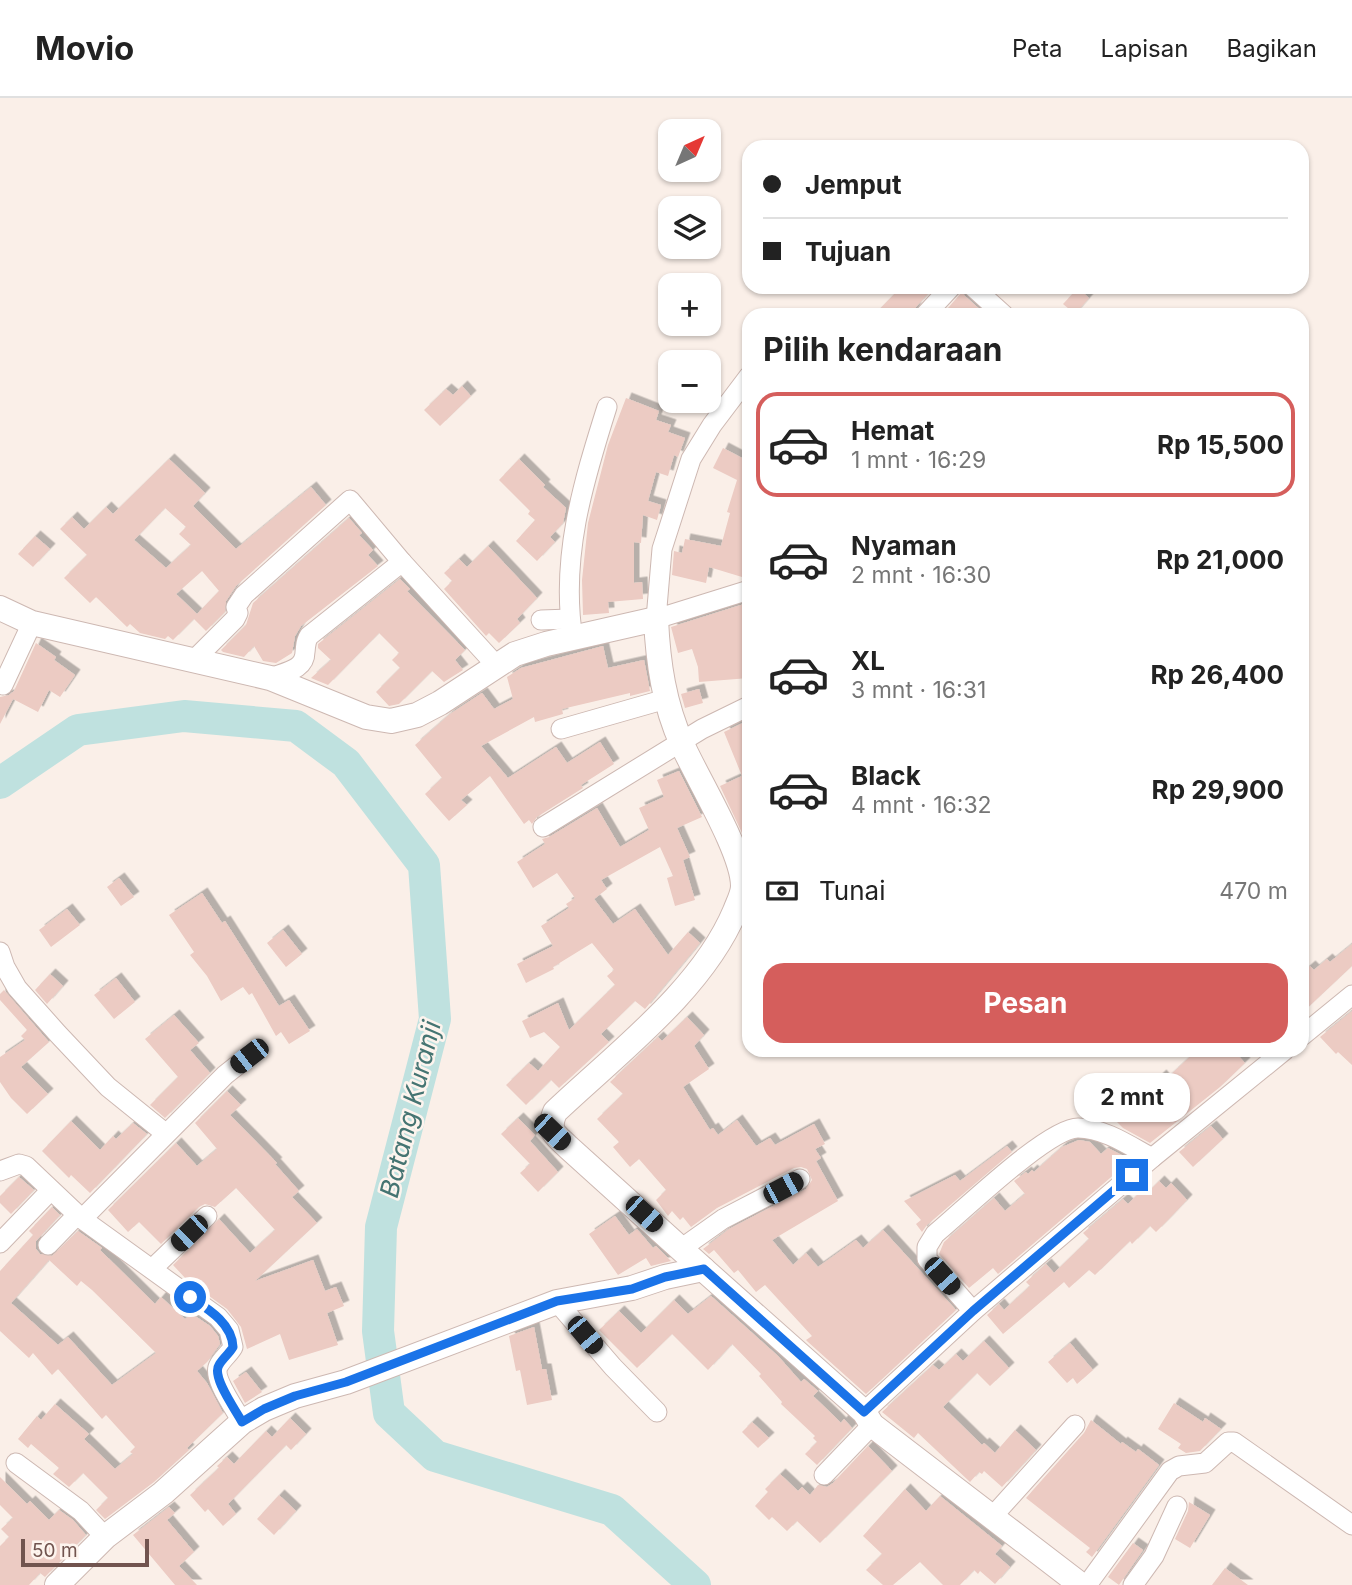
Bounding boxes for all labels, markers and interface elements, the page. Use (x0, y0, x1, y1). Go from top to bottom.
text: Movio (35, 28, 134, 68)
text: Peta (1012, 34, 1063, 63)
text: Lapisan (1101, 34, 1188, 63)
text: Bagikan (1226, 34, 1317, 63)
north arrow (658, 119, 721, 182)
map controls (658, 119, 721, 413)
text: Jemput (805, 169, 902, 200)
button: layers (658, 196, 721, 259)
text: Tujuan (805, 236, 891, 267)
button: + (658, 273, 721, 336)
text: Pilih kendaraan (763, 330, 1003, 369)
button: − (658, 350, 721, 413)
icon: car (767, 413, 830, 476)
text: Hemat (851, 415, 934, 446)
text: Rp 15,500 (1157, 429, 1284, 460)
text: 1 mnt · 16:29 (851, 446, 986, 474)
icon: car (767, 528, 830, 591)
text: Nyaman (851, 530, 957, 561)
text: Rp 21,000 (1156, 544, 1284, 575)
text: 2 mnt · 16:30 (851, 561, 991, 589)
icon: car (767, 643, 830, 706)
text: XL (851, 645, 885, 676)
text: Rp 26,400 (1151, 659, 1284, 690)
text: 3 mnt · 16:31 (851, 676, 986, 704)
icon: car (767, 758, 830, 821)
text: Black (851, 760, 921, 791)
text: Rp 29,900 (1152, 774, 1284, 805)
text: 4 mnt · 16:32 (851, 791, 992, 819)
icon: cash (763, 872, 801, 910)
text: Tunai (819, 875, 886, 906)
text: 470 m (1219, 877, 1288, 905)
button: Pesan (763, 963, 1288, 1043)
water label: Batang Kuranji (373, 1017, 447, 1201)
car (226, 1035, 273, 1077)
callout: 2 mnt (1074, 1074, 1190, 1122)
text: 2 mnt (1100, 1083, 1164, 1111)
car (530, 1110, 575, 1154)
route end (1116, 1159, 1148, 1191)
car (760, 1169, 807, 1207)
car (622, 1192, 667, 1236)
car (167, 1211, 212, 1255)
car (921, 1253, 964, 1299)
route start (174, 1281, 206, 1313)
car (564, 1312, 607, 1358)
scale bar (21, 1536, 149, 1568)
text: 50 m (32, 1539, 78, 1562)

